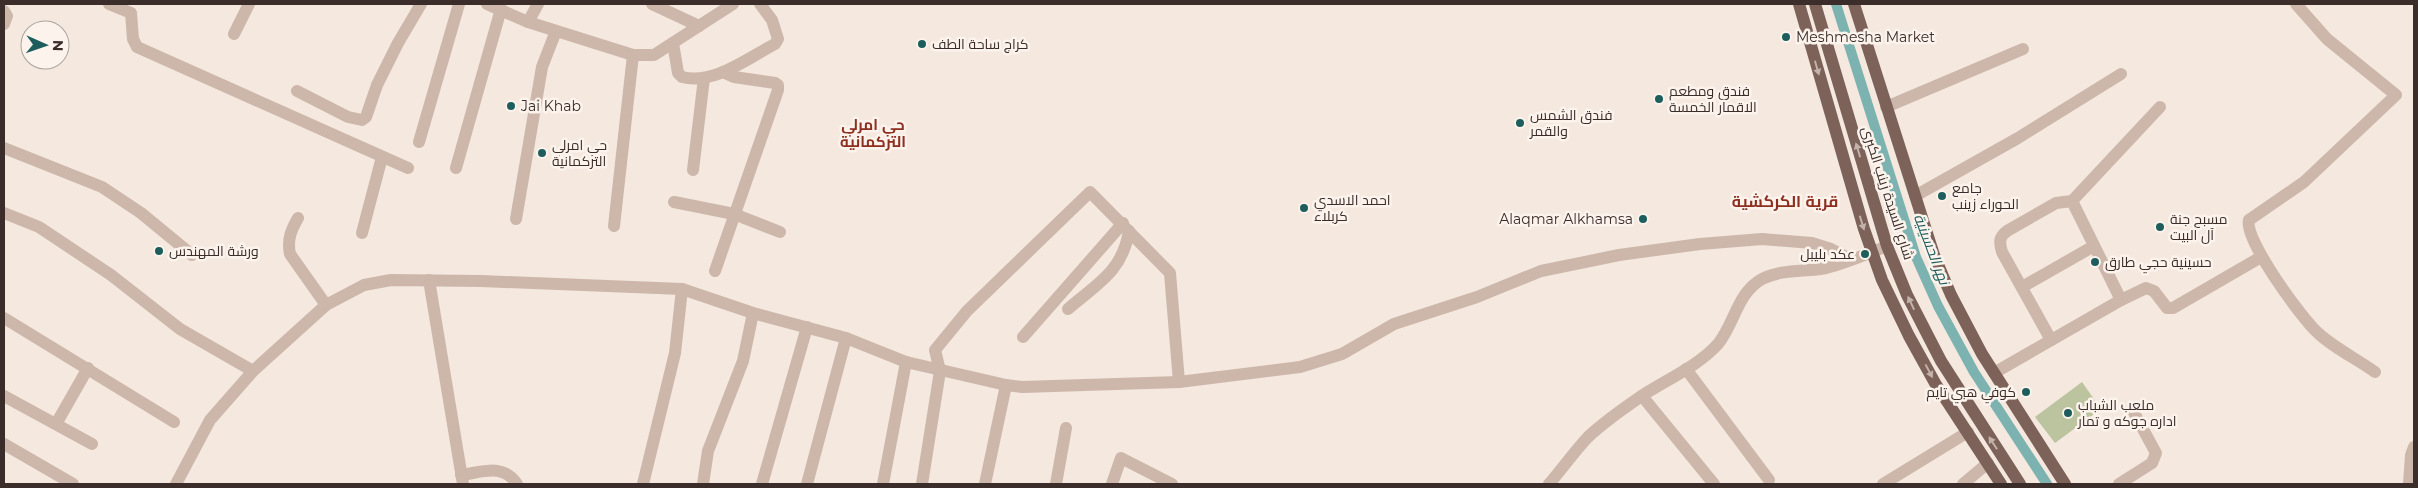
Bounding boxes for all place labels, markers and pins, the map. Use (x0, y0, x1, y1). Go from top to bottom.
place label: Meshmesha Market (1796, 28, 1935, 46)
marker: Meshmesha Market (1780, 31, 1792, 43)
place label: كراج ساحة الطف (932, 35, 1029, 53)
marker: كراج ساحة الطف (916, 38, 928, 50)
place label: فندق ومطعم الاقمار الخمسة (1669, 82, 1757, 116)
marker: فندق ومطعم الاقمار الخمسة (1653, 93, 1665, 105)
place label: Jai Khab (520, 97, 581, 115)
marker: Jai Khab (505, 100, 517, 112)
place label: فندق الشمس والقمر (1529, 106, 1612, 140)
marker: فندق الشمس والقمر (1514, 117, 1526, 129)
place label: حي امرلي التركمانية (552, 136, 607, 170)
marker: حي امرلي التركمانية (536, 147, 548, 159)
place label: جامع الحوراء زينب (1952, 179, 2019, 213)
marker: جامع الحوراء زينب (1936, 190, 1948, 202)
place label: احمد الاسدي كربلاء (1314, 191, 1391, 225)
marker: احمد الاسدي كربلاء (1298, 202, 1310, 214)
place label: Alaqmar Alkhamsa (1499, 210, 1633, 228)
place label: مسبح جنة آل البيت (2170, 210, 2228, 244)
marker: Alaqmar Alkhamsa (1637, 213, 1649, 225)
marker: مسبح جنة آل البيت (2154, 221, 2166, 233)
place label: ورشة المهندس (169, 242, 259, 260)
marker: ورشة المهندس (153, 245, 165, 257)
place label: عكد بليبل (1800, 245, 1855, 263)
marker: عكد بليبل (1859, 248, 1871, 260)
place label: حسينية حجي طارق (2105, 253, 2211, 274)
marker: حسينية حجي طارق (2089, 256, 2101, 268)
place label: كوفي هبي تايم (1926, 383, 2016, 404)
marker: كوفي هبي تايم (2020, 386, 2032, 398)
place label: ملعب الشباب اداره جوكه و تمار (2077, 396, 2177, 430)
marker: ملعب الشباب اداره جوكه و تمار (2062, 407, 2074, 419)

